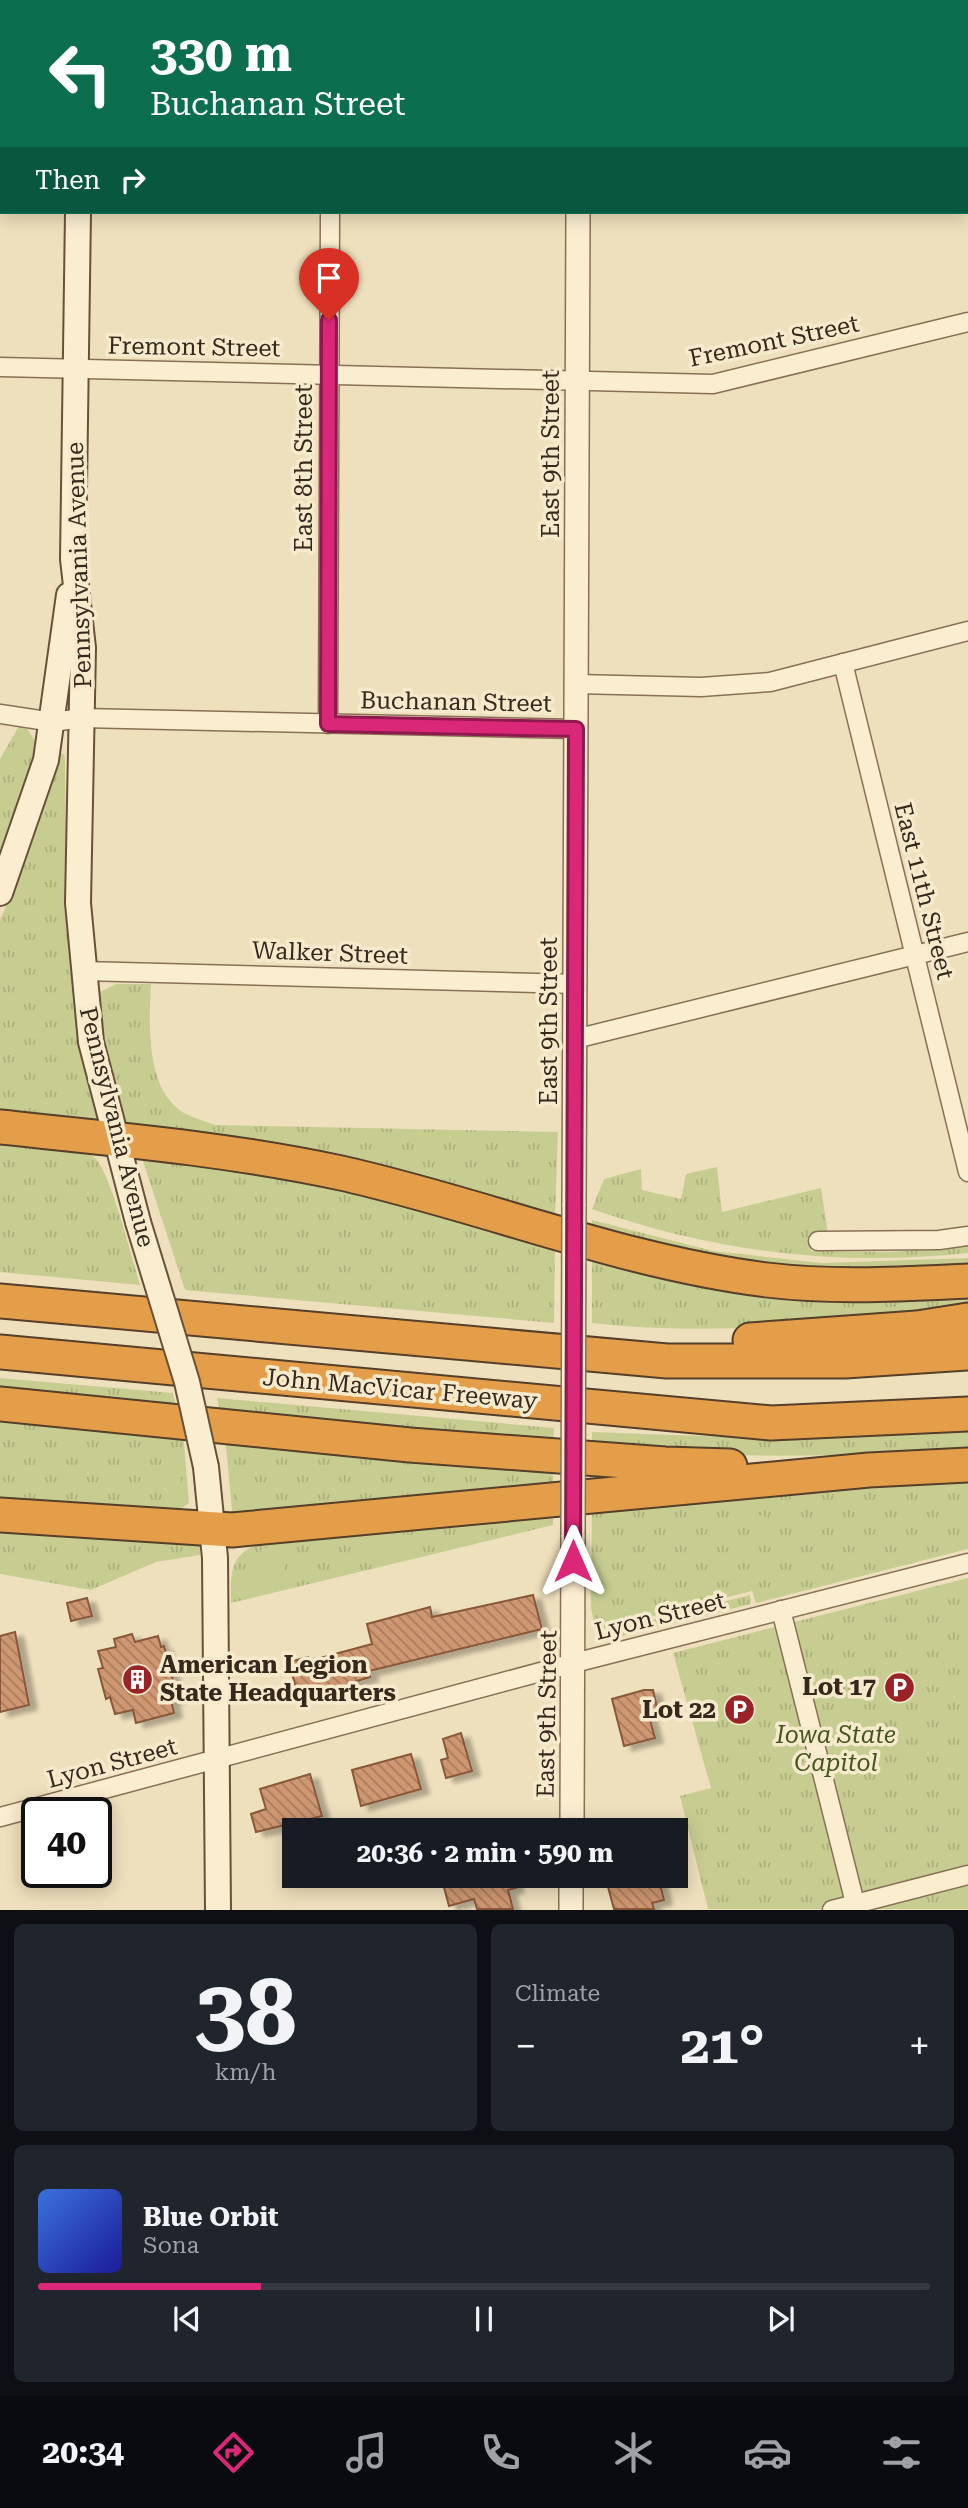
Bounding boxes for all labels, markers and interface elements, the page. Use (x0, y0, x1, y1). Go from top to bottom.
text: 330 m (150, 26, 292, 83)
icon: left (35, 28, 126, 119)
text: Buchanan Street (150, 85, 405, 123)
icon: right (114, 161, 152, 199)
text: Then (35, 165, 100, 195)
pin (299, 248, 359, 320)
icon: arrive (310, 259, 348, 297)
street label: Fremont Street (687, 309, 862, 373)
street label: Fremont Street (107, 331, 281, 363)
street label: East 9th Street (537, 370, 565, 538)
street label: East 8th Street (290, 384, 318, 552)
street label: Pennsylvania Avenue (61, 441, 97, 689)
street label: Buchanan Street (360, 686, 552, 718)
street label: East 11th Street (888, 800, 960, 982)
street label: Walker Street (251, 936, 409, 970)
street label: East 9th Street (535, 937, 563, 1105)
street label: Pennsylvania Avenue (74, 1004, 160, 1250)
street label: John MacVicar Freeway (261, 1363, 539, 1415)
position arrow (536, 1524, 610, 1598)
street label: Lyon Street (592, 1586, 728, 1646)
street label: East 9th Street (532, 1630, 562, 1798)
place label: American Legion State Headquarters (160, 1651, 396, 1707)
building icon: American Legion State Headquarters (120, 1662, 154, 1696)
parking icon: Lot 17 (882, 1670, 916, 1704)
place label: Lot 17 (802, 1673, 876, 1701)
parking icon: Lot 22 (722, 1693, 756, 1727)
place label: Lot 22 (642, 1696, 716, 1724)
park label: Iowa State Capitol (775, 1721, 896, 1777)
street label: Lyon Street (44, 1732, 180, 1794)
speed limit sign: 40 (21, 1797, 112, 1888)
text: 20:36 · 2 min · 590 m (357, 1838, 613, 1868)
text: 38 (195, 1960, 296, 2066)
text: Climate (515, 1980, 600, 2007)
text: 21° (680, 2015, 765, 2076)
text: − (515, 2024, 536, 2068)
text: + (909, 2024, 930, 2068)
text: km/h (215, 2059, 276, 2086)
text: Blue Orbit (143, 2202, 279, 2232)
text: Sona (143, 2232, 199, 2259)
icon: previous (168, 2300, 206, 2338)
icon: pause (465, 2300, 503, 2338)
icon: next (762, 2300, 800, 2338)
icon: directions (209, 2428, 258, 2477)
icon: music (342, 2428, 391, 2477)
icon: phone (476, 2428, 525, 2477)
icon: climate (609, 2428, 658, 2477)
icon: car (743, 2428, 792, 2477)
icon: filters (877, 2428, 926, 2477)
text: 20:34 (42, 2433, 124, 2471)

